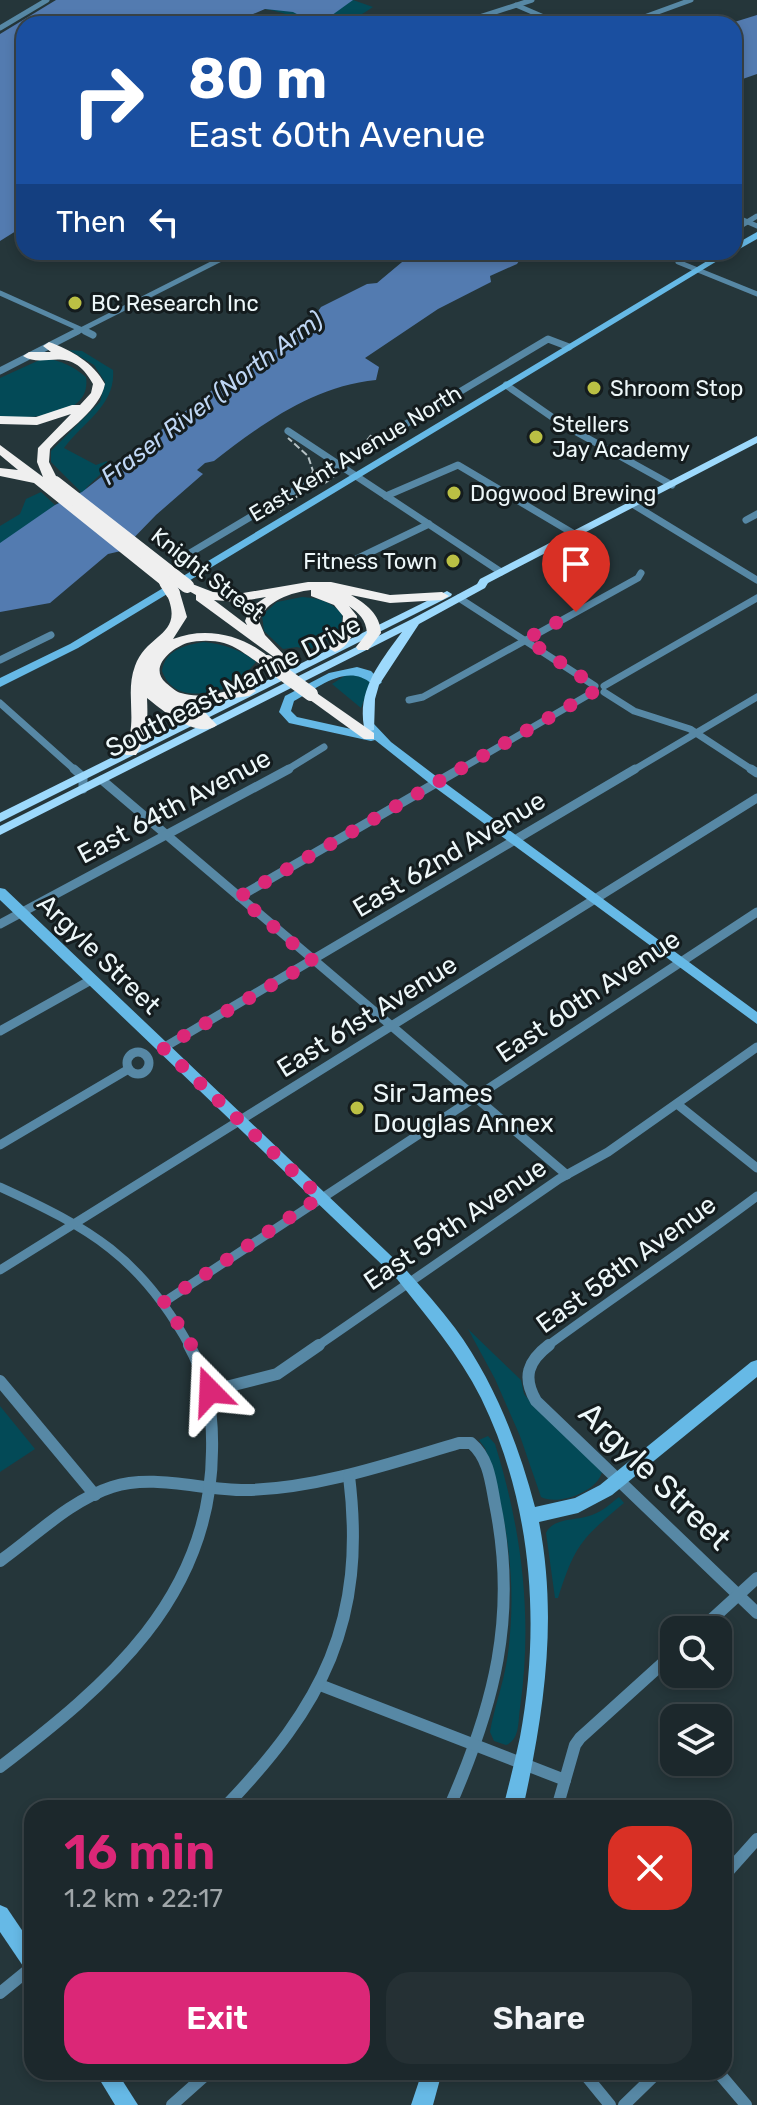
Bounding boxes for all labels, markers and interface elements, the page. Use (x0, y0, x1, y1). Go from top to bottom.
text: 80 m (188, 46, 327, 112)
icon: right (56, 48, 160, 152)
text: East 60th Avenue (188, 113, 485, 156)
icon: left (142, 200, 186, 244)
text: Then (56, 204, 126, 240)
place label: BC Research Inc (91, 290, 259, 317)
marker: BC Research Inc (66, 294, 84, 312)
water label: Fraser River (North Arm) (96, 305, 328, 491)
place label: Shroom Stop (610, 375, 743, 402)
street label: East Kent Avenue North (244, 379, 466, 528)
marker: Shroom Stop (585, 379, 603, 397)
place label: Stellers Jay Academy (552, 411, 690, 463)
marker: Stellers Jay Academy (527, 428, 545, 446)
place label: Dogwood Brewing (470, 480, 656, 507)
marker: Dogwood Brewing (445, 484, 463, 502)
street label: Knight Street (146, 522, 270, 627)
pin (542, 530, 610, 612)
icon: arrive (554, 542, 598, 586)
place label: Fitness Town (303, 548, 437, 575)
marker: Fitness Town (444, 552, 462, 570)
street label: Southeast Marine Drive (101, 609, 366, 764)
street label: East 64th Avenue (72, 742, 276, 870)
street label: East 62nd Avenue (348, 785, 551, 924)
street label: Argyle Street (31, 888, 167, 1021)
street label: East 60th Avenue (491, 923, 686, 1069)
street label: East 61st Avenue (272, 949, 463, 1084)
place label: Sir James Douglas Annex (373, 1078, 554, 1139)
marker: Sir James Douglas Annex (348, 1099, 366, 1117)
street label: East 59th Avenue (358, 1152, 552, 1297)
street label: East 58th Avenue (530, 1189, 722, 1340)
position arrow (168, 1349, 252, 1433)
street label: Argyle Street (571, 1394, 739, 1558)
map controls (660, 1616, 732, 1776)
button: search (660, 1616, 732, 1688)
button: layers (660, 1704, 732, 1776)
text: 16 min (64, 1824, 215, 1881)
button: close (608, 1826, 692, 1910)
text: 1.2 km · 22:17 (64, 1883, 223, 1914)
button: Exit (64, 1972, 370, 2064)
button: Share (386, 1972, 692, 2064)

